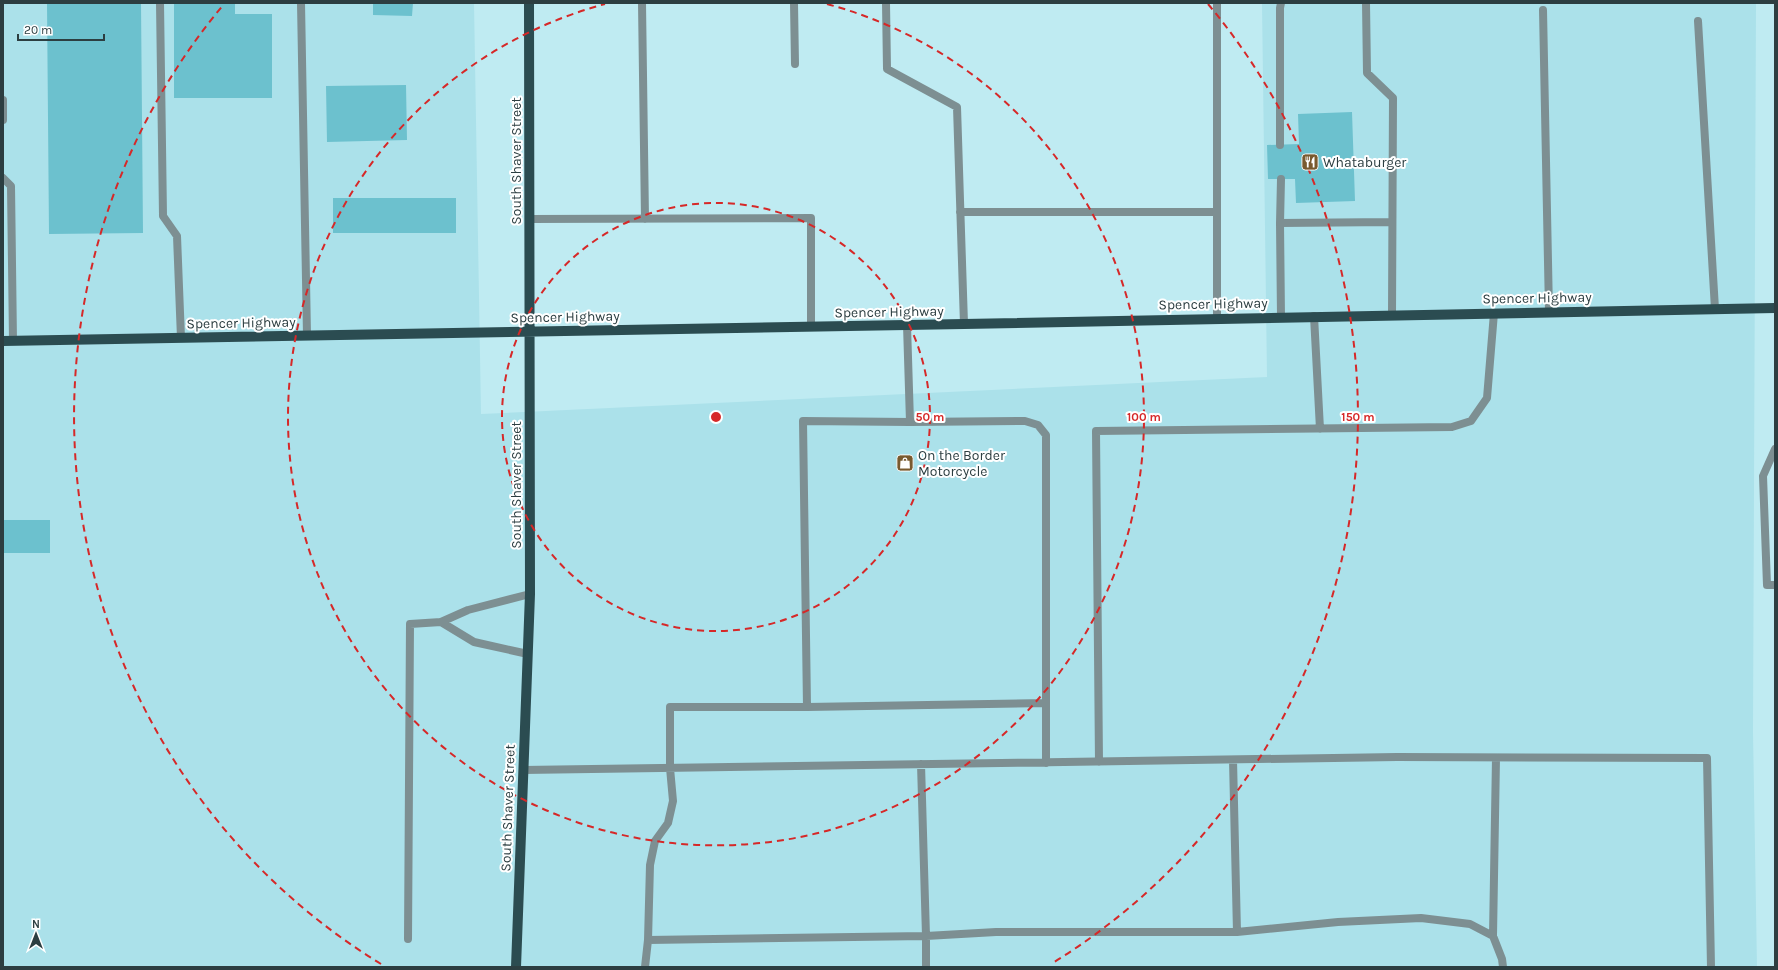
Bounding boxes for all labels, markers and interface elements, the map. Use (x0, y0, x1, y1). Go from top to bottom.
scale bar (18, 16, 104, 42)
text: 20 m (24, 23, 52, 37)
street label: South Shaver Street (508, 97, 525, 225)
restaurant icon: Whataburger (1300, 152, 1320, 172)
place label: Whataburger (1323, 154, 1407, 171)
street label: Spencer Highway (1482, 289, 1592, 307)
street label: Spencer Highway (1158, 295, 1268, 313)
street label: Spencer Highway (834, 303, 944, 321)
street label: Spencer Highway (510, 308, 620, 326)
street label: Spencer Highway (186, 314, 296, 332)
centre of rings (709, 410, 723, 424)
text: 50 m (916, 410, 945, 424)
text: 100 m (1127, 410, 1161, 424)
text: 150 m (1341, 410, 1375, 424)
street label: South Shaver Street (508, 421, 525, 549)
place label: On the Border Motorcycle (918, 447, 1006, 480)
shop icon: On the Border Motorcycle (895, 453, 915, 473)
street label: South Shaver Street (497, 744, 519, 872)
north arrow (16, 914, 56, 954)
text: N (32, 918, 40, 931)

